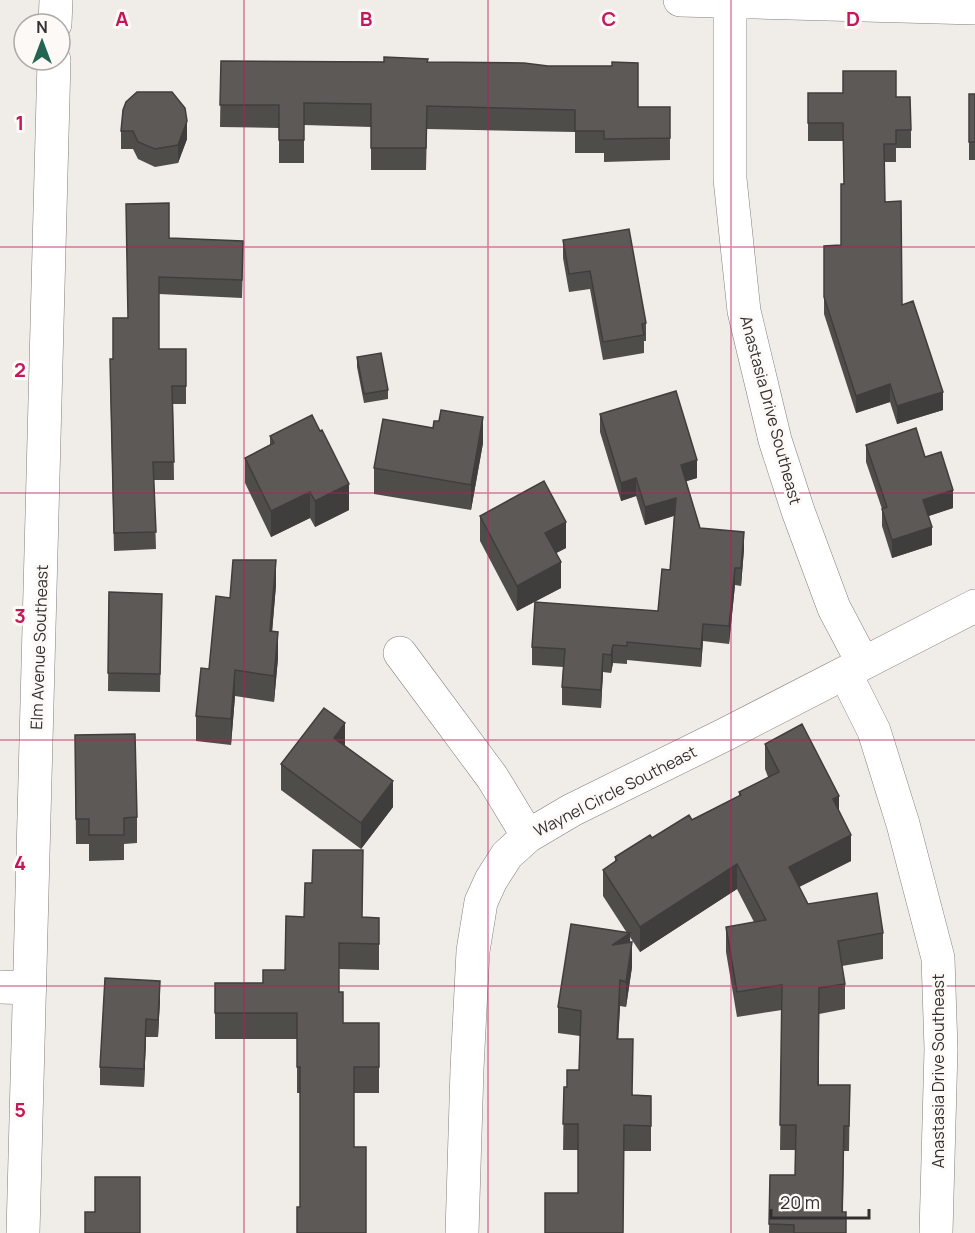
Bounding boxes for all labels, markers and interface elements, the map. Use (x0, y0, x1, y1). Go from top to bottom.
text: A (115, 5, 129, 32)
text: B (360, 5, 373, 32)
text: C (602, 5, 616, 32)
text: D (846, 5, 860, 32)
north arrow (12, 12, 72, 72)
text: N (36, 16, 48, 38)
text: 1 (16, 109, 24, 136)
street label: Anastasia Drive Southeast (735, 313, 807, 507)
text: 2 (14, 356, 26, 383)
street label: Elm Avenue Southeast (25, 564, 53, 730)
text: 3 (14, 602, 26, 629)
street label: Waynel Circle Southeast (530, 740, 700, 842)
text: 4 (14, 849, 26, 876)
street label: Anastasia Drive Southeast (927, 974, 949, 1168)
text: 5 (14, 1096, 26, 1123)
scale bar (771, 1182, 868, 1220)
text: 20 m (780, 1190, 820, 1214)

